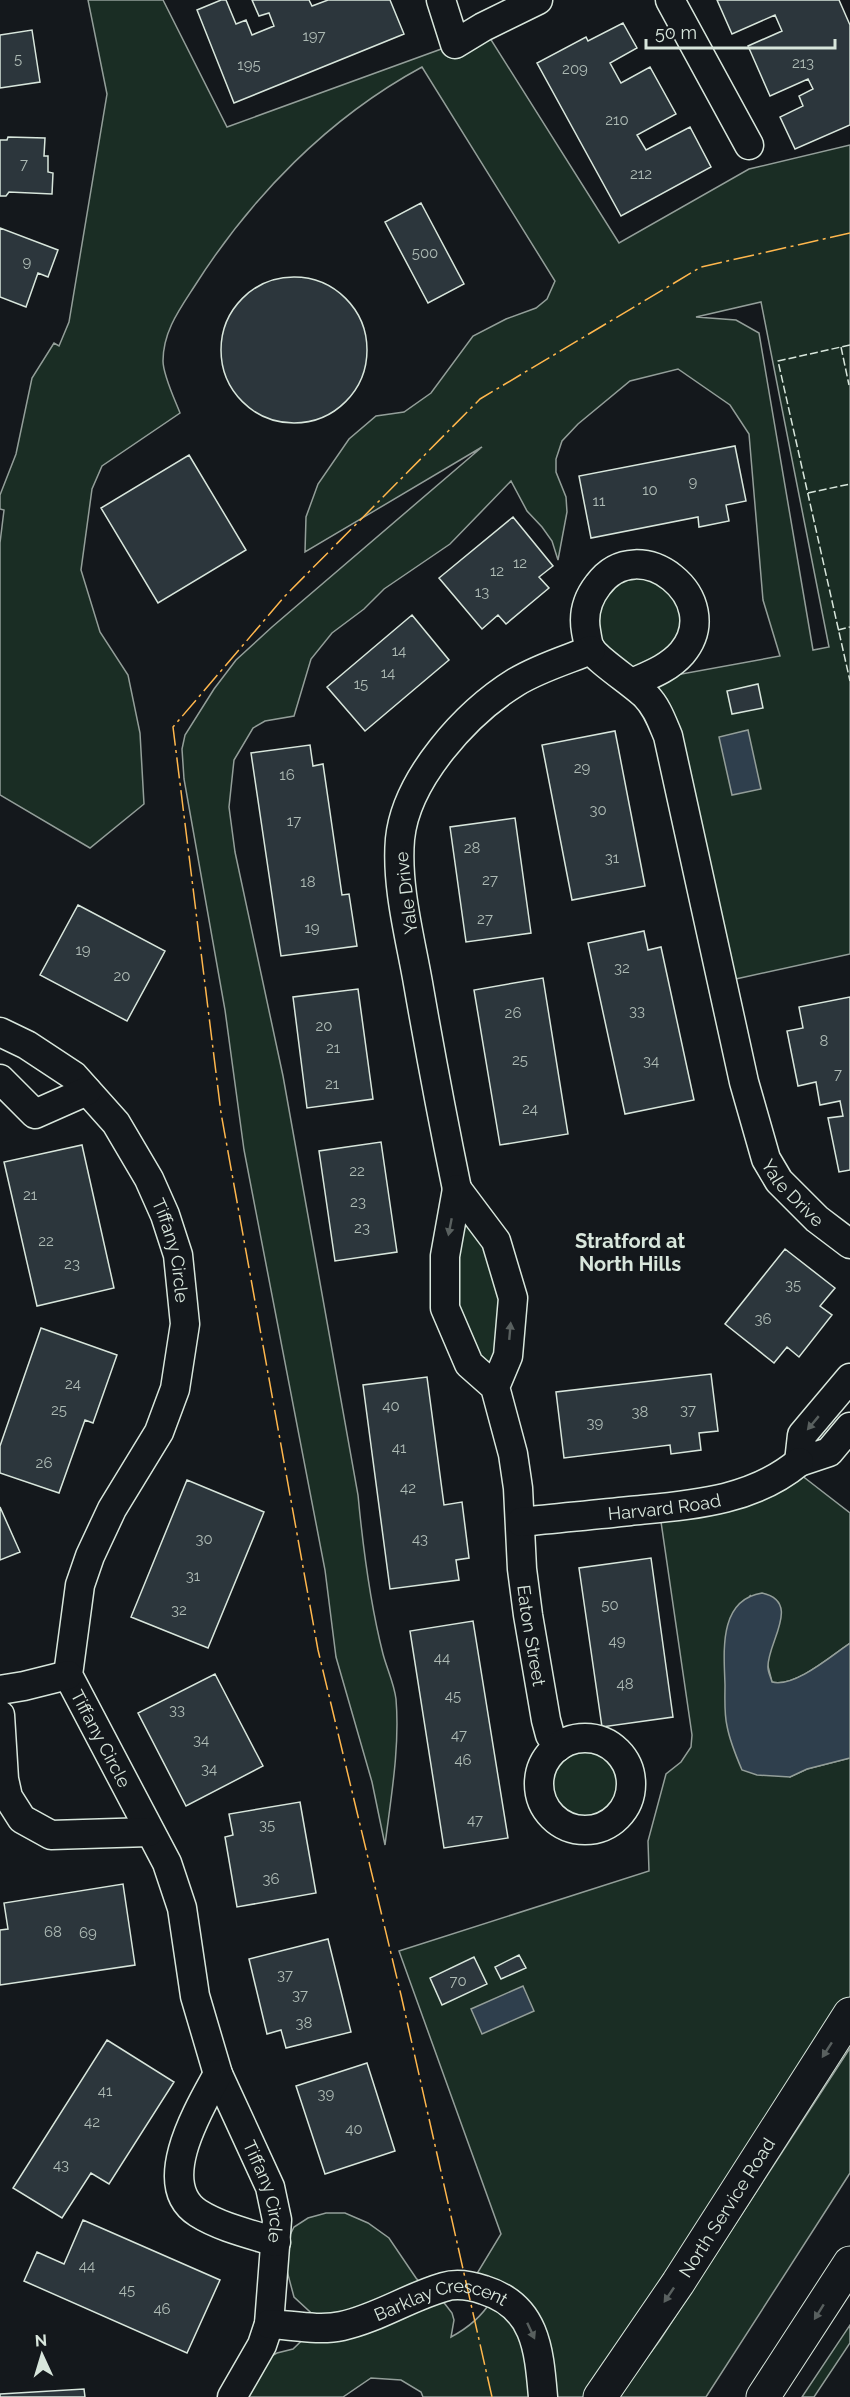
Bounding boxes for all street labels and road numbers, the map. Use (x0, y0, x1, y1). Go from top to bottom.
street label: Yale Drive (390, 850, 421, 935)
street label: Yale Drive (758, 1155, 828, 1231)
street label: Tiffany Circle (148, 1195, 193, 1304)
street label: Harvard Road (607, 1489, 723, 1524)
street label: Eaton Street (514, 1584, 550, 1688)
street label: Tiffany Circle (67, 1686, 136, 1791)
street label: North Service Road (674, 2134, 779, 2281)
street label: Tiffany Circle (239, 2137, 288, 2244)
street label: Barklay Crescent (371, 2275, 512, 2325)

